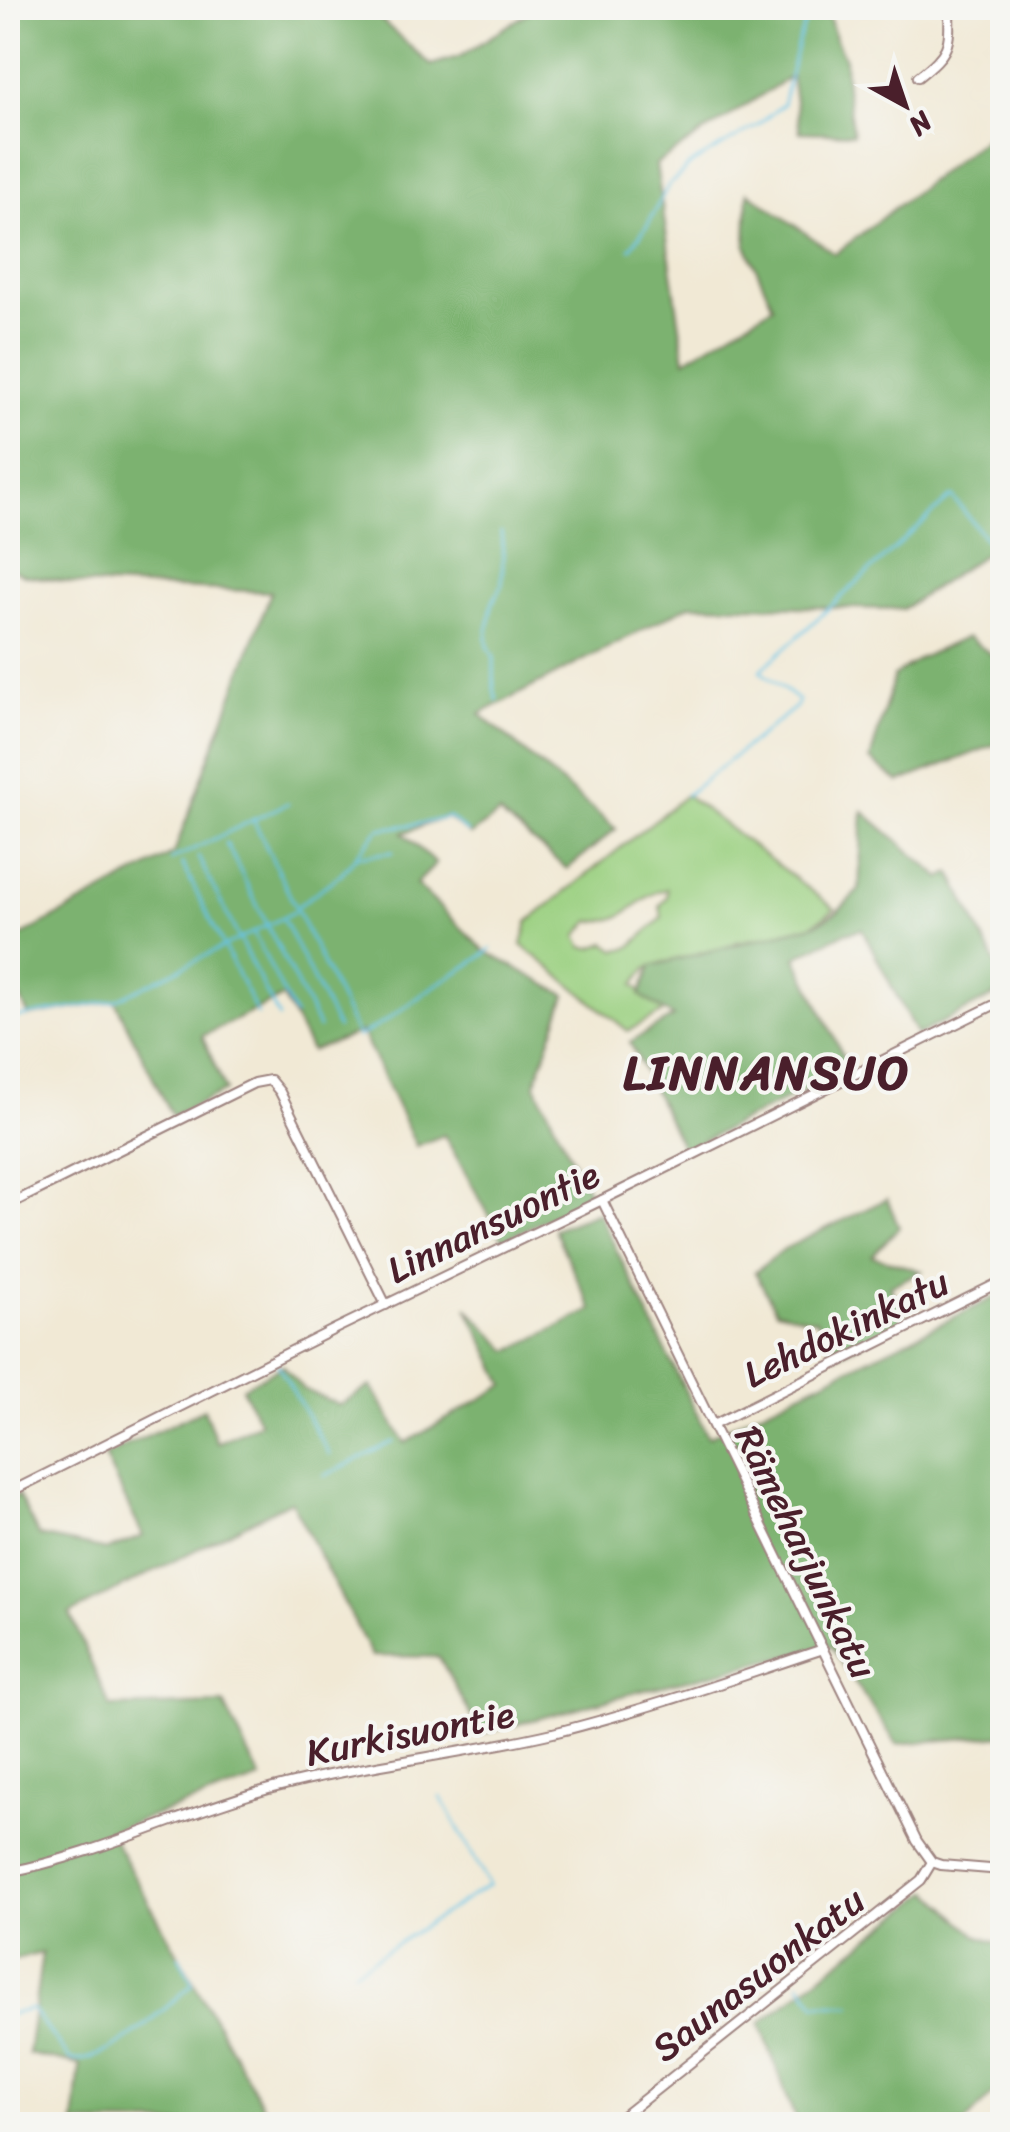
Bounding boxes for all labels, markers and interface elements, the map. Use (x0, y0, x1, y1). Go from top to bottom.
north arrow (855, 55, 955, 155)
text: N (897, 98, 945, 149)
district label: LINNANSUO (623, 1030, 911, 1115)
street label: Linnansuontie (375, 1142, 611, 1303)
street label: Lehdokinkatu (732, 1250, 961, 1407)
street label: Rämeharjunkatu (715, 1414, 896, 1690)
street label: Kurkisuontie (300, 1680, 520, 1786)
street label: Saunasuonkatu (636, 1869, 880, 2080)

